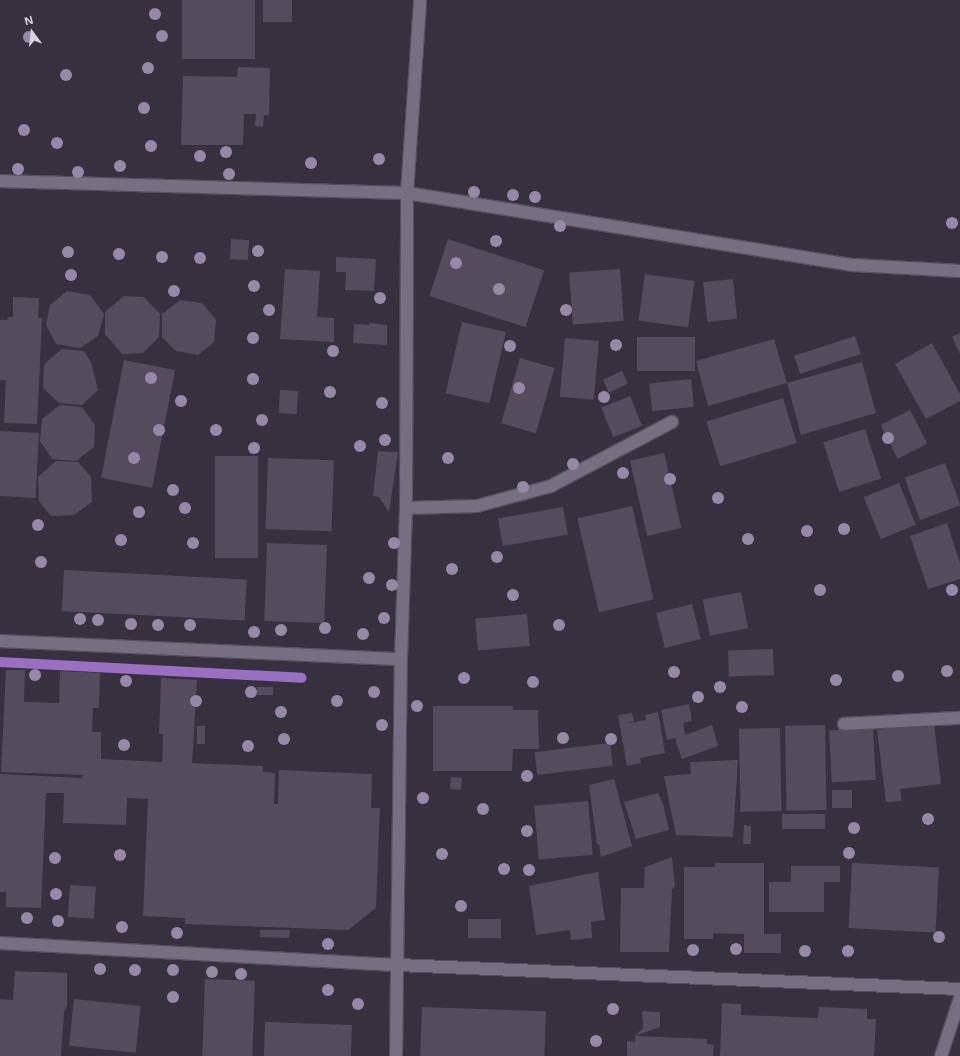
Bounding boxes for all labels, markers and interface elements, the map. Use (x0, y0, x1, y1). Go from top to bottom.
north arrow (12, 12, 52, 52)
text: N (22, 12, 35, 28)

